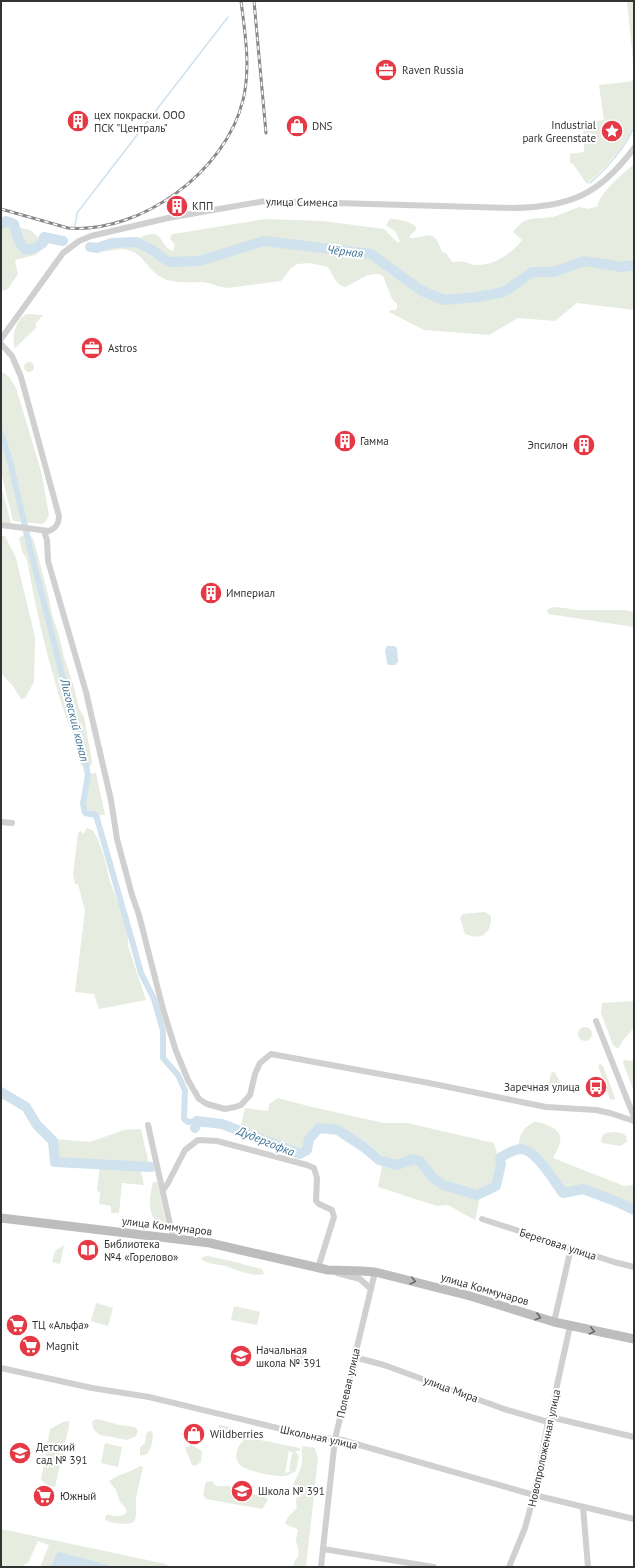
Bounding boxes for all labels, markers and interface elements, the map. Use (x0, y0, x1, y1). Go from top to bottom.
office icon: Raven Russia (373, 57, 399, 83)
place label: Raven Russia (402, 63, 464, 77)
building icon: цех покраски. ООО ПСК "Централь" (65, 108, 91, 134)
place label: цех покраски. ООО ПСК "Централь" (94, 108, 185, 135)
shop icon: DNS (284, 113, 310, 139)
place label: Industrial park Greenstate (522, 118, 597, 145)
place icon: Industrial park Greenstate (599, 118, 625, 144)
place label: DNS (312, 119, 333, 133)
building icon: КПП (164, 193, 190, 219)
street label: улица Сименса (266, 194, 338, 210)
place label: КПП (192, 199, 213, 213)
water label: Чёрная (326, 241, 364, 261)
office icon: Astros (79, 335, 105, 361)
place label: Astros (108, 341, 137, 355)
building icon: Гамма (332, 428, 358, 454)
building icon: Эпсилон (571, 432, 597, 458)
place label: Гамма (360, 434, 389, 448)
place label: Эпсилон (527, 438, 568, 452)
building icon: Империал (198, 580, 224, 606)
place label: Империал (226, 586, 275, 600)
water label: Лиговский канал (57, 676, 93, 763)
bus stop icon: Заречная улица (583, 1074, 609, 1100)
place label: Заречная улица (504, 1080, 580, 1094)
water label: Дудергофка (234, 1122, 297, 1159)
street label: улица Коммунаров (121, 1214, 213, 1238)
street label: Береговая улица (518, 1225, 598, 1263)
library icon: Библиотека №4 «Горелово» (75, 1237, 101, 1263)
place label: Библиотека №4 «Горелово» (104, 1237, 178, 1264)
street label: улица Коммунаров (439, 1270, 531, 1308)
one-way arrow (410, 1277, 416, 1285)
supermarket icon: ТЦ «Альфа» (4, 1312, 30, 1338)
one-way arrow (534, 1312, 541, 1321)
place label: ТЦ «Альфа» (32, 1318, 89, 1332)
one-way arrow (588, 1326, 595, 1334)
supermarket icon: Magnit (17, 1333, 43, 1359)
place label: Magnit (46, 1339, 79, 1353)
school or university icon: Начальная школа № 391 (228, 1343, 254, 1369)
place label: Начальная школа № 391 (256, 1343, 321, 1370)
street label: Полевая улица (333, 1347, 363, 1419)
street label: улица Мира (422, 1373, 480, 1405)
street label: Новопроложенная улица (525, 1388, 563, 1508)
shop icon: Wildberries (181, 1421, 207, 1447)
street label: Школьная улица (279, 1422, 359, 1452)
place label: Wildberries (210, 1427, 264, 1441)
school or university icon: Детский сад № 391 (7, 1440, 33, 1466)
place label: Детский сад № 391 (36, 1440, 87, 1467)
school or university icon: Школа № 391 (229, 1478, 255, 1504)
supermarket icon: Южный (31, 1483, 57, 1509)
place label: Школа № 391 (258, 1484, 325, 1498)
place label: Южный (60, 1489, 96, 1503)

